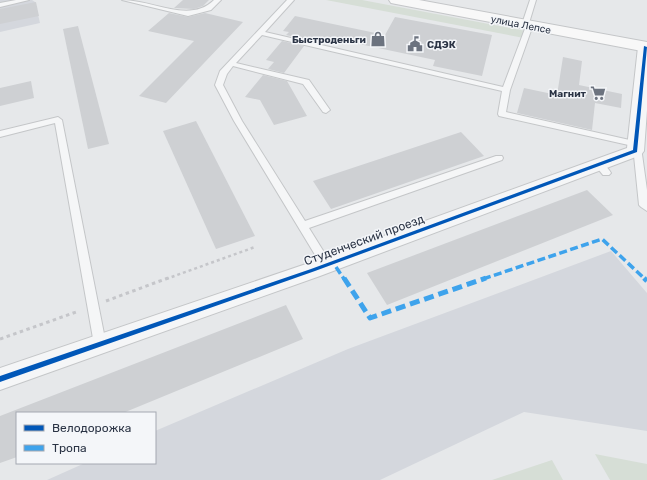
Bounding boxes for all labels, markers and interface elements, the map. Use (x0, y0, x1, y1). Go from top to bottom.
street label: улица Лепсе (490, 13, 552, 37)
shop icon: Быстроденьги (369, 30, 387, 48)
place label: Быстроденьги (292, 34, 366, 46)
public building icon: СДЭК (406, 35, 424, 53)
place label: СДЭК (427, 39, 456, 51)
supermarket icon: Магнит (589, 84, 607, 102)
place label: Магнит (549, 88, 587, 100)
street label: Студенческий проезд (302, 212, 426, 268)
legend (16, 412, 156, 464)
text: Велодорожка (52, 421, 131, 435)
text: Тропа (52, 441, 87, 455)

